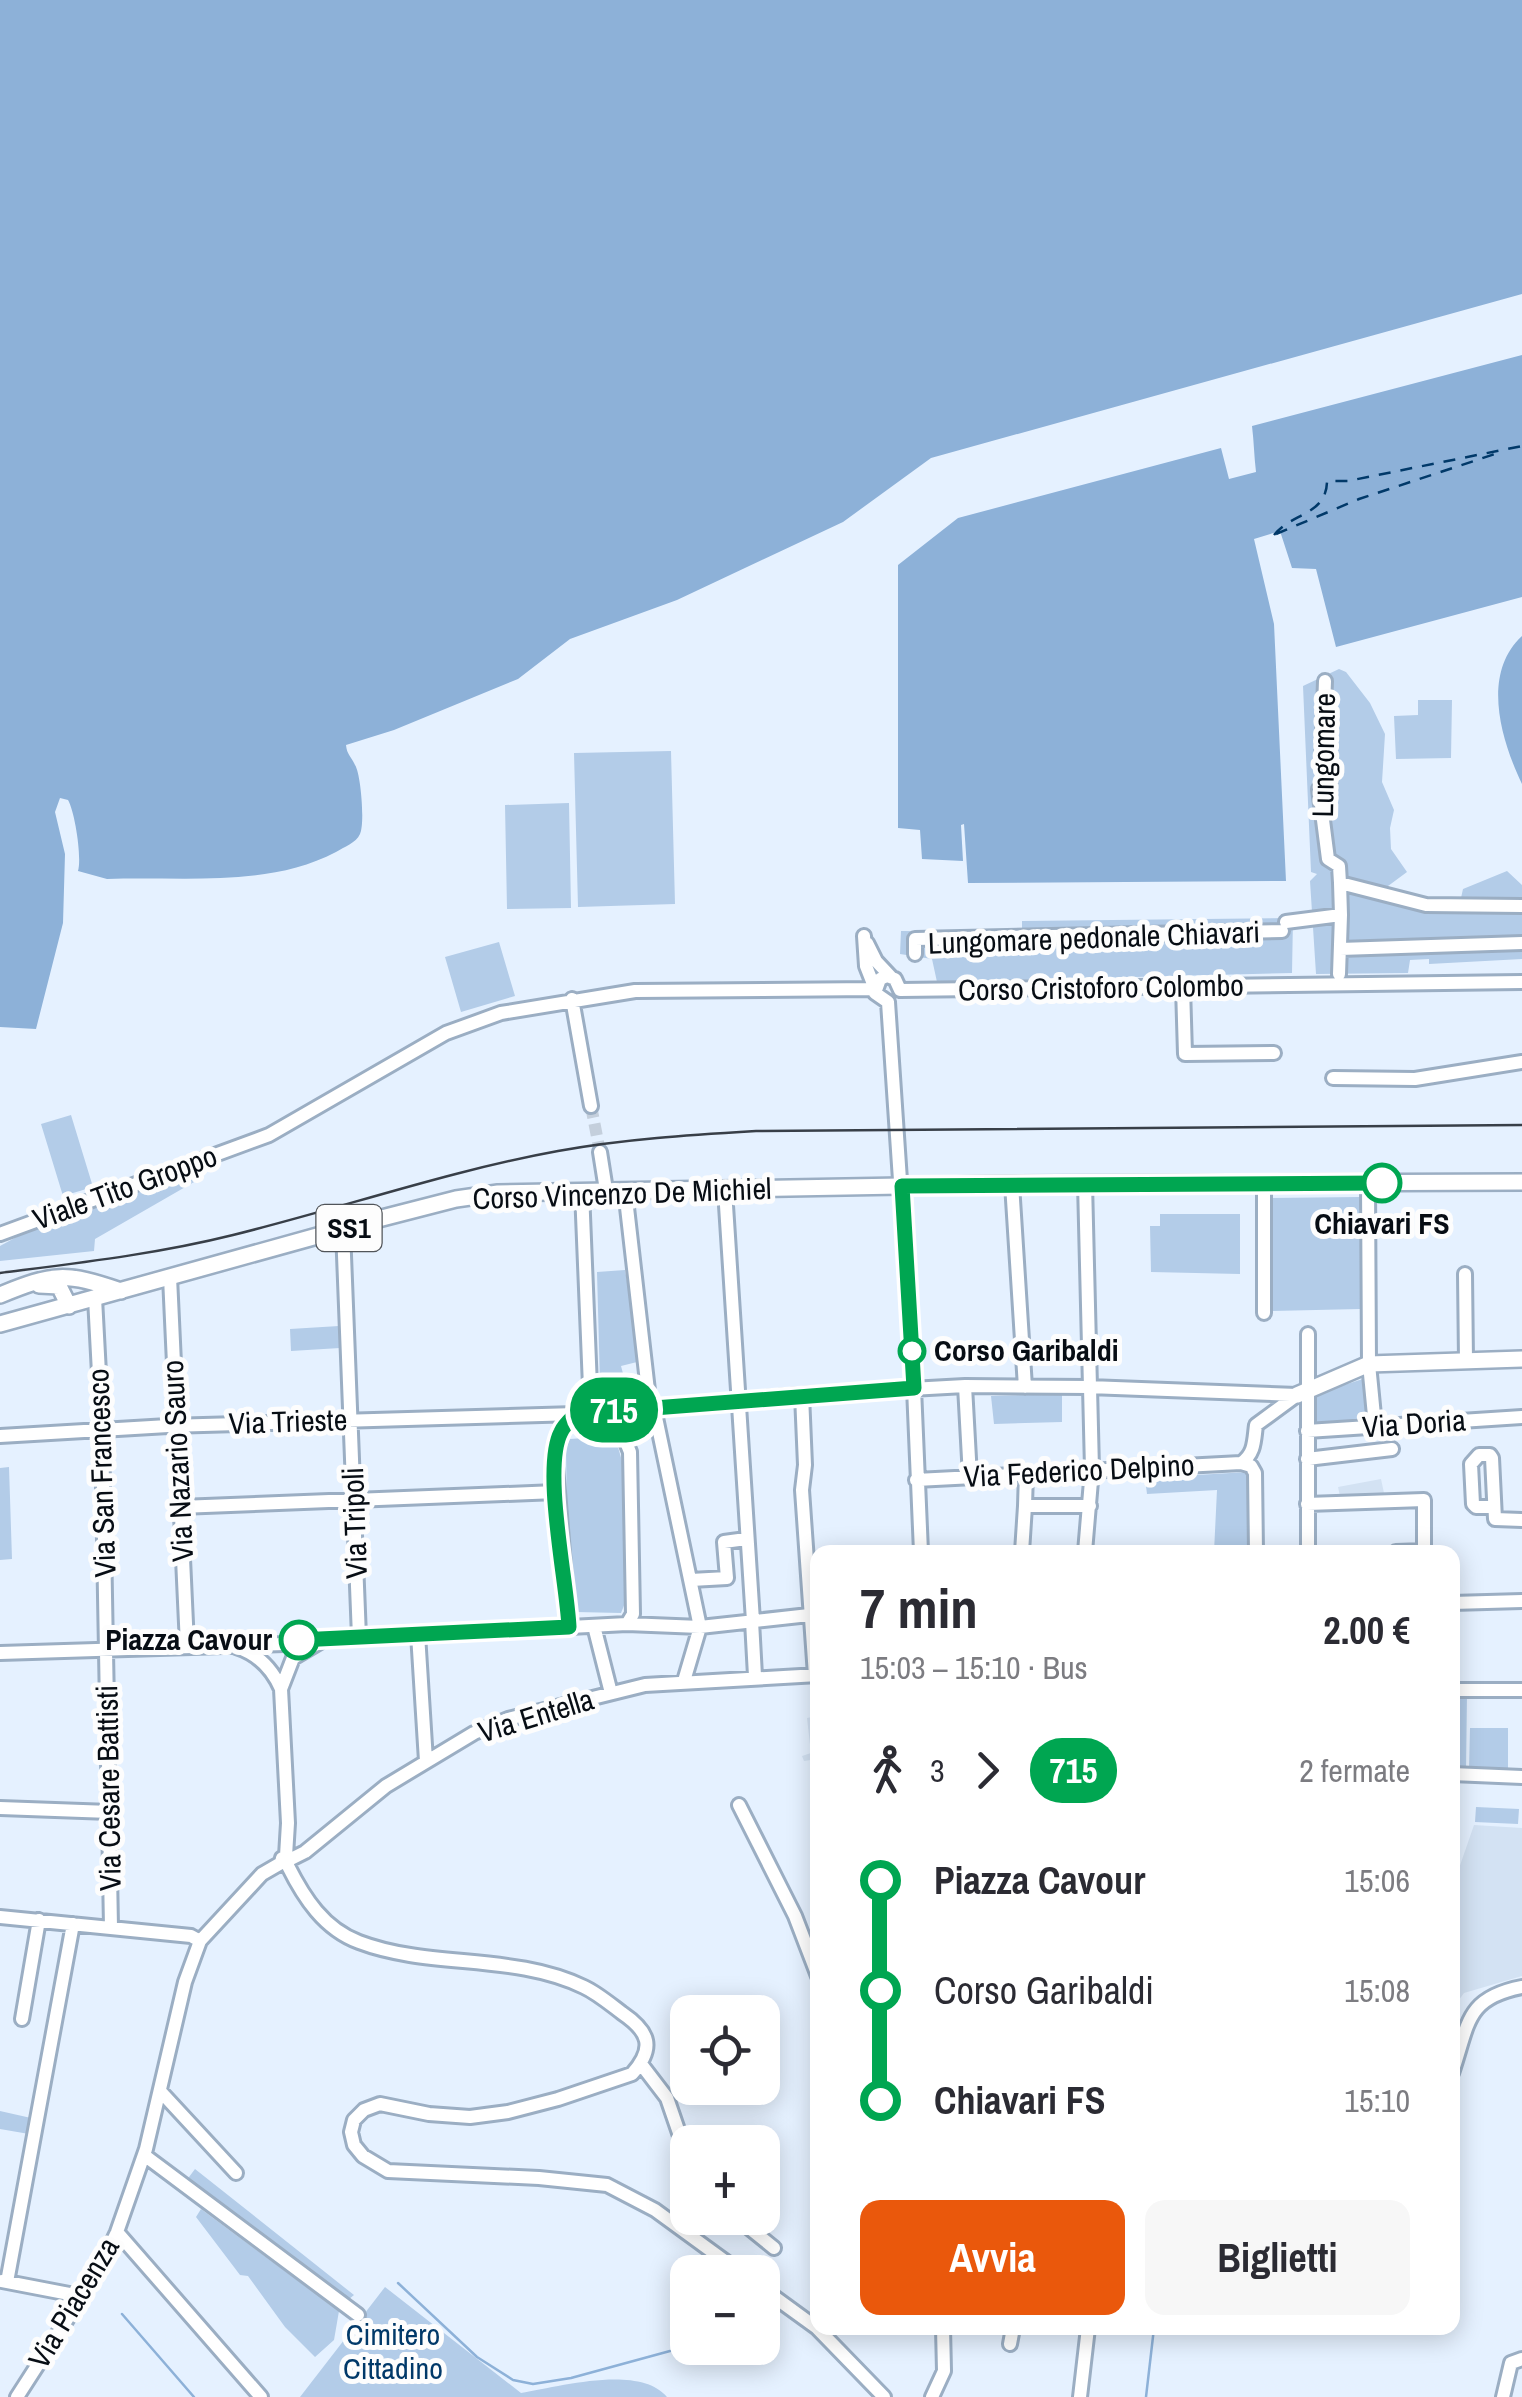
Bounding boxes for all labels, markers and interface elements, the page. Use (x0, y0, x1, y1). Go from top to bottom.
street label: Lungomare (1302, 692, 1344, 818)
street label: Lungomare pedonale Chiavari (927, 911, 1261, 963)
street label: Corso Cristoforo Colombo (958, 965, 1244, 1009)
street label: Viale Tito Groppo (27, 1135, 222, 1239)
marker: Chiavari FS (1363, 1164, 1401, 1202)
street label: Corso Vincenzo De Michiel (472, 1168, 772, 1218)
place label: Chiavari FS (1314, 1203, 1450, 1243)
road number: SS1 (316, 1205, 382, 1251)
place label: Corso Garibaldi (934, 1330, 1119, 1370)
marker: Corso Garibaldi (899, 1338, 925, 1364)
street label: Via Nazario Sauro (152, 1359, 202, 1563)
street label: Via San Francesco (77, 1368, 125, 1578)
line badge: 715 (556, 1378, 672, 1442)
text: 715 (590, 1387, 638, 1434)
street label: Via Trieste (228, 1399, 348, 1443)
street label: Via Doria (1361, 1399, 1467, 1447)
street label: Via Federico Delpino (963, 1444, 1195, 1496)
street label: Via Tripoli (332, 1466, 376, 1580)
text: 7 min (860, 1571, 978, 1645)
text: 2.00 € (1323, 1605, 1410, 1656)
place label: Piazza Cavour (105, 1619, 272, 1659)
marker: Piazza Cavour (280, 1621, 318, 1659)
text: 15:03 – 15:10 · Bus (860, 1646, 1088, 1689)
street label: Via Entella (473, 1678, 599, 1752)
street label: Via Cesare Battisti (86, 1685, 130, 1891)
icon: walk (860, 1743, 915, 1798)
icon: forward (960, 1743, 1015, 1798)
text: 715 (1050, 1747, 1097, 1794)
text: 3 (930, 1749, 945, 1792)
text: 2 fermate (1299, 1749, 1410, 1792)
text: Piazza Cavour (934, 1855, 1145, 1906)
text: 15:06 (1344, 1859, 1410, 1902)
text: Corso Garibaldi (934, 1965, 1154, 2016)
text: 15:08 (1344, 1969, 1410, 2012)
map controls (670, 1995, 780, 2365)
button: locate (670, 1995, 780, 2105)
text: Chiavari FS (934, 2075, 1105, 2126)
text: 15:10 (1344, 2079, 1410, 2122)
button: + (670, 2125, 780, 2235)
button: Avvia (860, 2200, 1125, 2315)
button: Biglietti (1145, 2200, 1410, 2315)
street label: Via Piacenza (18, 2229, 128, 2375)
button: − (670, 2255, 780, 2365)
park label: Cimitero Cittadino (343, 2314, 443, 2388)

